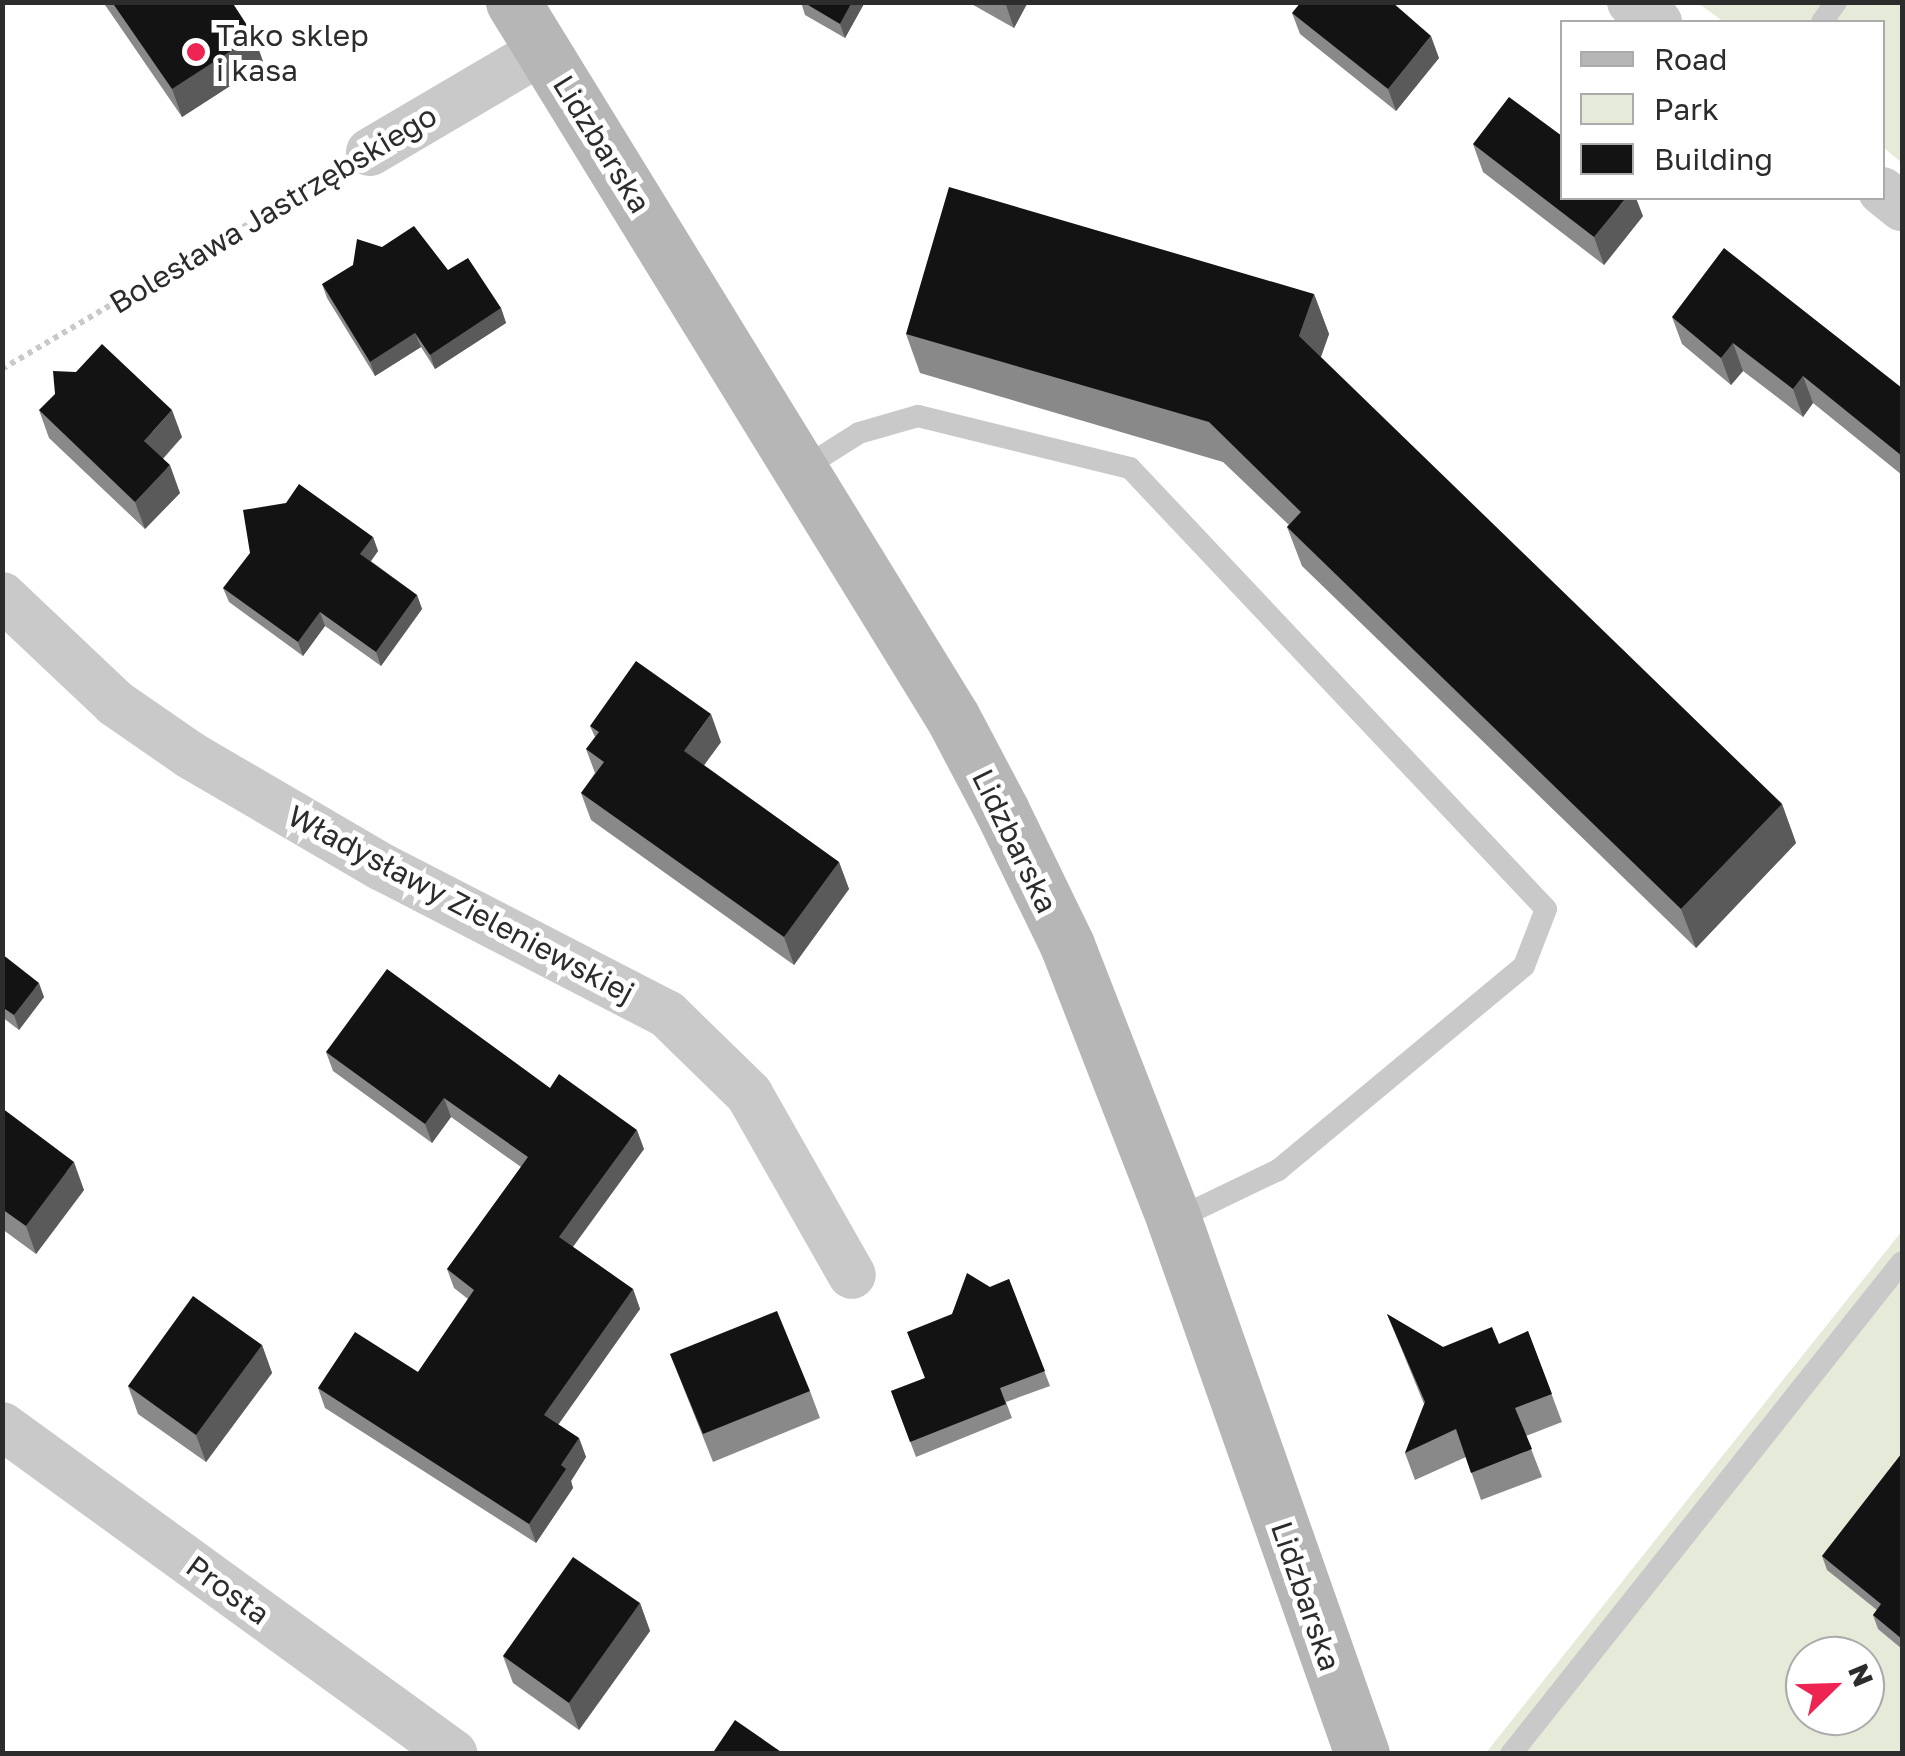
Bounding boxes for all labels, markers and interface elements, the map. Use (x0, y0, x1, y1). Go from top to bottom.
place label: Tako sklep i kasa (216, 17, 369, 88)
legend (1560, 20, 1885, 200)
marker: Tako sklep i kasa (185, 41, 207, 63)
text: Road (1654, 41, 1728, 77)
street label: Lidzbarska (546, 69, 658, 219)
text: Park (1654, 91, 1719, 127)
street label: Bolesława Jastrzębskiego (103, 97, 443, 321)
text: Building (1654, 141, 1773, 177)
street label: Lidzbarska (965, 763, 1065, 919)
street label: Władysławy Zieleniewskiej (282, 797, 640, 1011)
street label: Lidzbarska (1264, 1517, 1348, 1675)
street label: Prosta (179, 1548, 277, 1632)
north arrow (1785, 1636, 1885, 1736)
text: N (1842, 1659, 1881, 1691)

